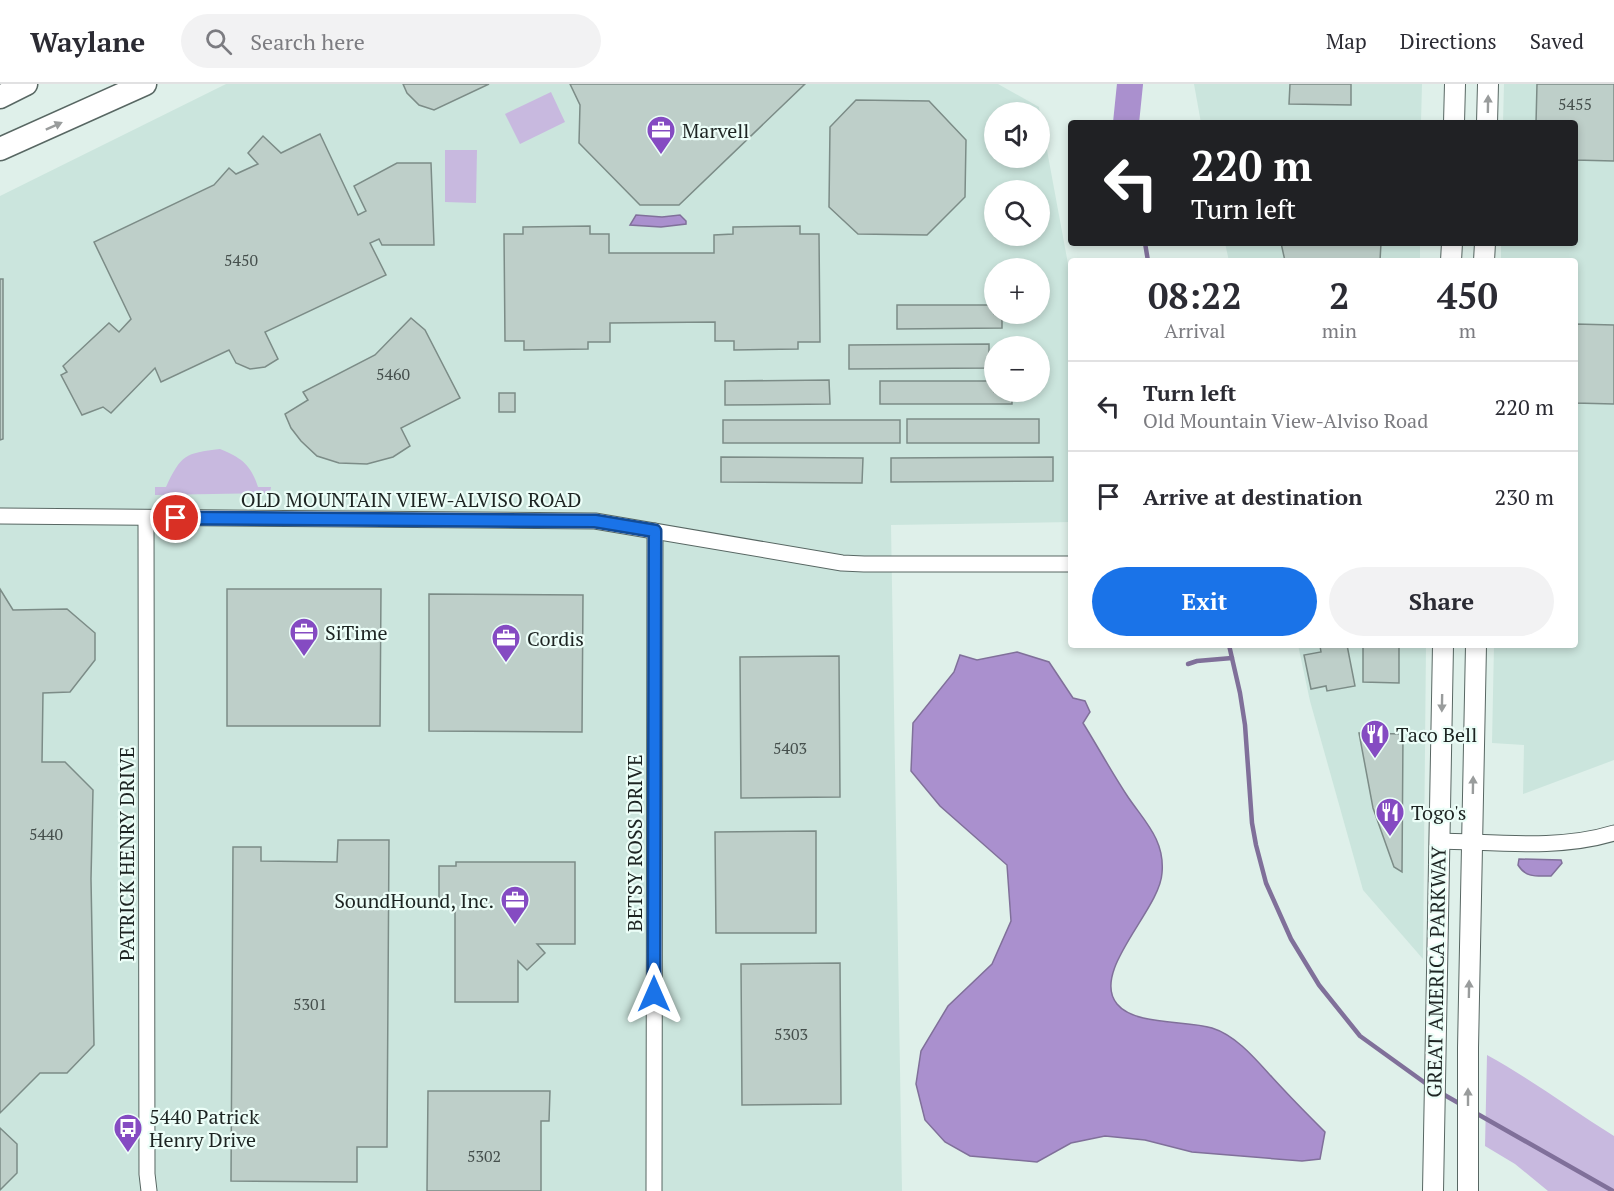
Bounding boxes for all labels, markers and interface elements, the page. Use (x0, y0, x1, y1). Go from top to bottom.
search box (181, 14, 601, 68)
text: Waylane (30, 23, 145, 60)
icon: search (202, 25, 235, 58)
text: Search here (250, 27, 365, 56)
text: Map (1326, 27, 1367, 55)
text: Directions (1400, 27, 1497, 55)
text: Saved (1530, 27, 1584, 55)
house number: 5455 (1558, 93, 1592, 115)
one-way arrow (1483, 94, 1493, 113)
map controls (984, 102, 1050, 402)
button: sound (984, 102, 1050, 168)
office icon: Marvell (645, 114, 677, 156)
place label: Marvell (682, 117, 749, 144)
one-way arrow (45, 121, 63, 131)
text: 220 m (1191, 137, 1312, 193)
icon: left (1092, 144, 1170, 222)
button: search (984, 180, 1050, 246)
text: Turn left (1191, 191, 1296, 227)
house number: 5450 (224, 249, 258, 271)
button: + (984, 258, 1050, 324)
text: 08:22 (1148, 272, 1242, 319)
text: 2 (1329, 272, 1350, 319)
text: 450 (1437, 272, 1498, 319)
text: Arrival (1164, 317, 1226, 344)
text: min (1322, 317, 1357, 344)
text: m (1459, 317, 1476, 344)
button: − (984, 336, 1050, 402)
house number: 5460 (376, 363, 410, 385)
text: Turn left (1143, 378, 1236, 407)
icon: left (1092, 390, 1125, 423)
text: 220 m (1494, 392, 1554, 421)
text: Old Mountain View-Alviso Road (1143, 407, 1428, 434)
icon: arrive (1092, 480, 1125, 513)
text: Arrive at destination (1143, 482, 1362, 511)
text: 230 m (1494, 482, 1554, 511)
street label: OLD MOUNTAIN VIEW-ALVISO ROAD (241, 486, 581, 513)
pin (150, 492, 201, 543)
icon: arrive (159, 501, 192, 534)
button: Exit (1092, 567, 1317, 636)
button: Share (1329, 567, 1554, 636)
office icon: SiTime (288, 616, 320, 658)
place label: SiTime (325, 619, 387, 646)
office icon: Cordis (490, 622, 522, 664)
place label: Cordis (527, 625, 584, 652)
one-way arrow (1437, 694, 1447, 713)
restaurant icon: Taco Bell (1359, 718, 1391, 760)
place label: Taco Bell (1396, 721, 1477, 748)
house number: 5403 (773, 737, 807, 759)
street label: PATRICK HENRY DRIVE (113, 747, 140, 961)
street label: BETSY ROSS DRIVE (621, 754, 648, 932)
one-way arrow (1469, 776, 1478, 795)
restaurant icon: Togo's (1374, 796, 1406, 838)
place label: Togo's (1411, 799, 1466, 826)
house number: 5440 (29, 823, 63, 845)
street label: GREAT AMERICA PARKWAY (1420, 846, 1452, 1098)
office icon: SoundHound, Inc. (499, 884, 531, 926)
place label: SoundHound, Inc. (334, 887, 494, 914)
position arrow (622, 962, 686, 1026)
one-way arrow (1464, 980, 1474, 999)
house number: 5301 (293, 993, 327, 1015)
house number: 5303 (774, 1023, 808, 1045)
one-way arrow (1463, 1088, 1473, 1107)
place label: 5440 Patrick Henry Drive (149, 1103, 260, 1153)
bus stop icon: 5440 Patrick Henry Drive (112, 1112, 144, 1154)
house number: 5302 (467, 1145, 501, 1167)

